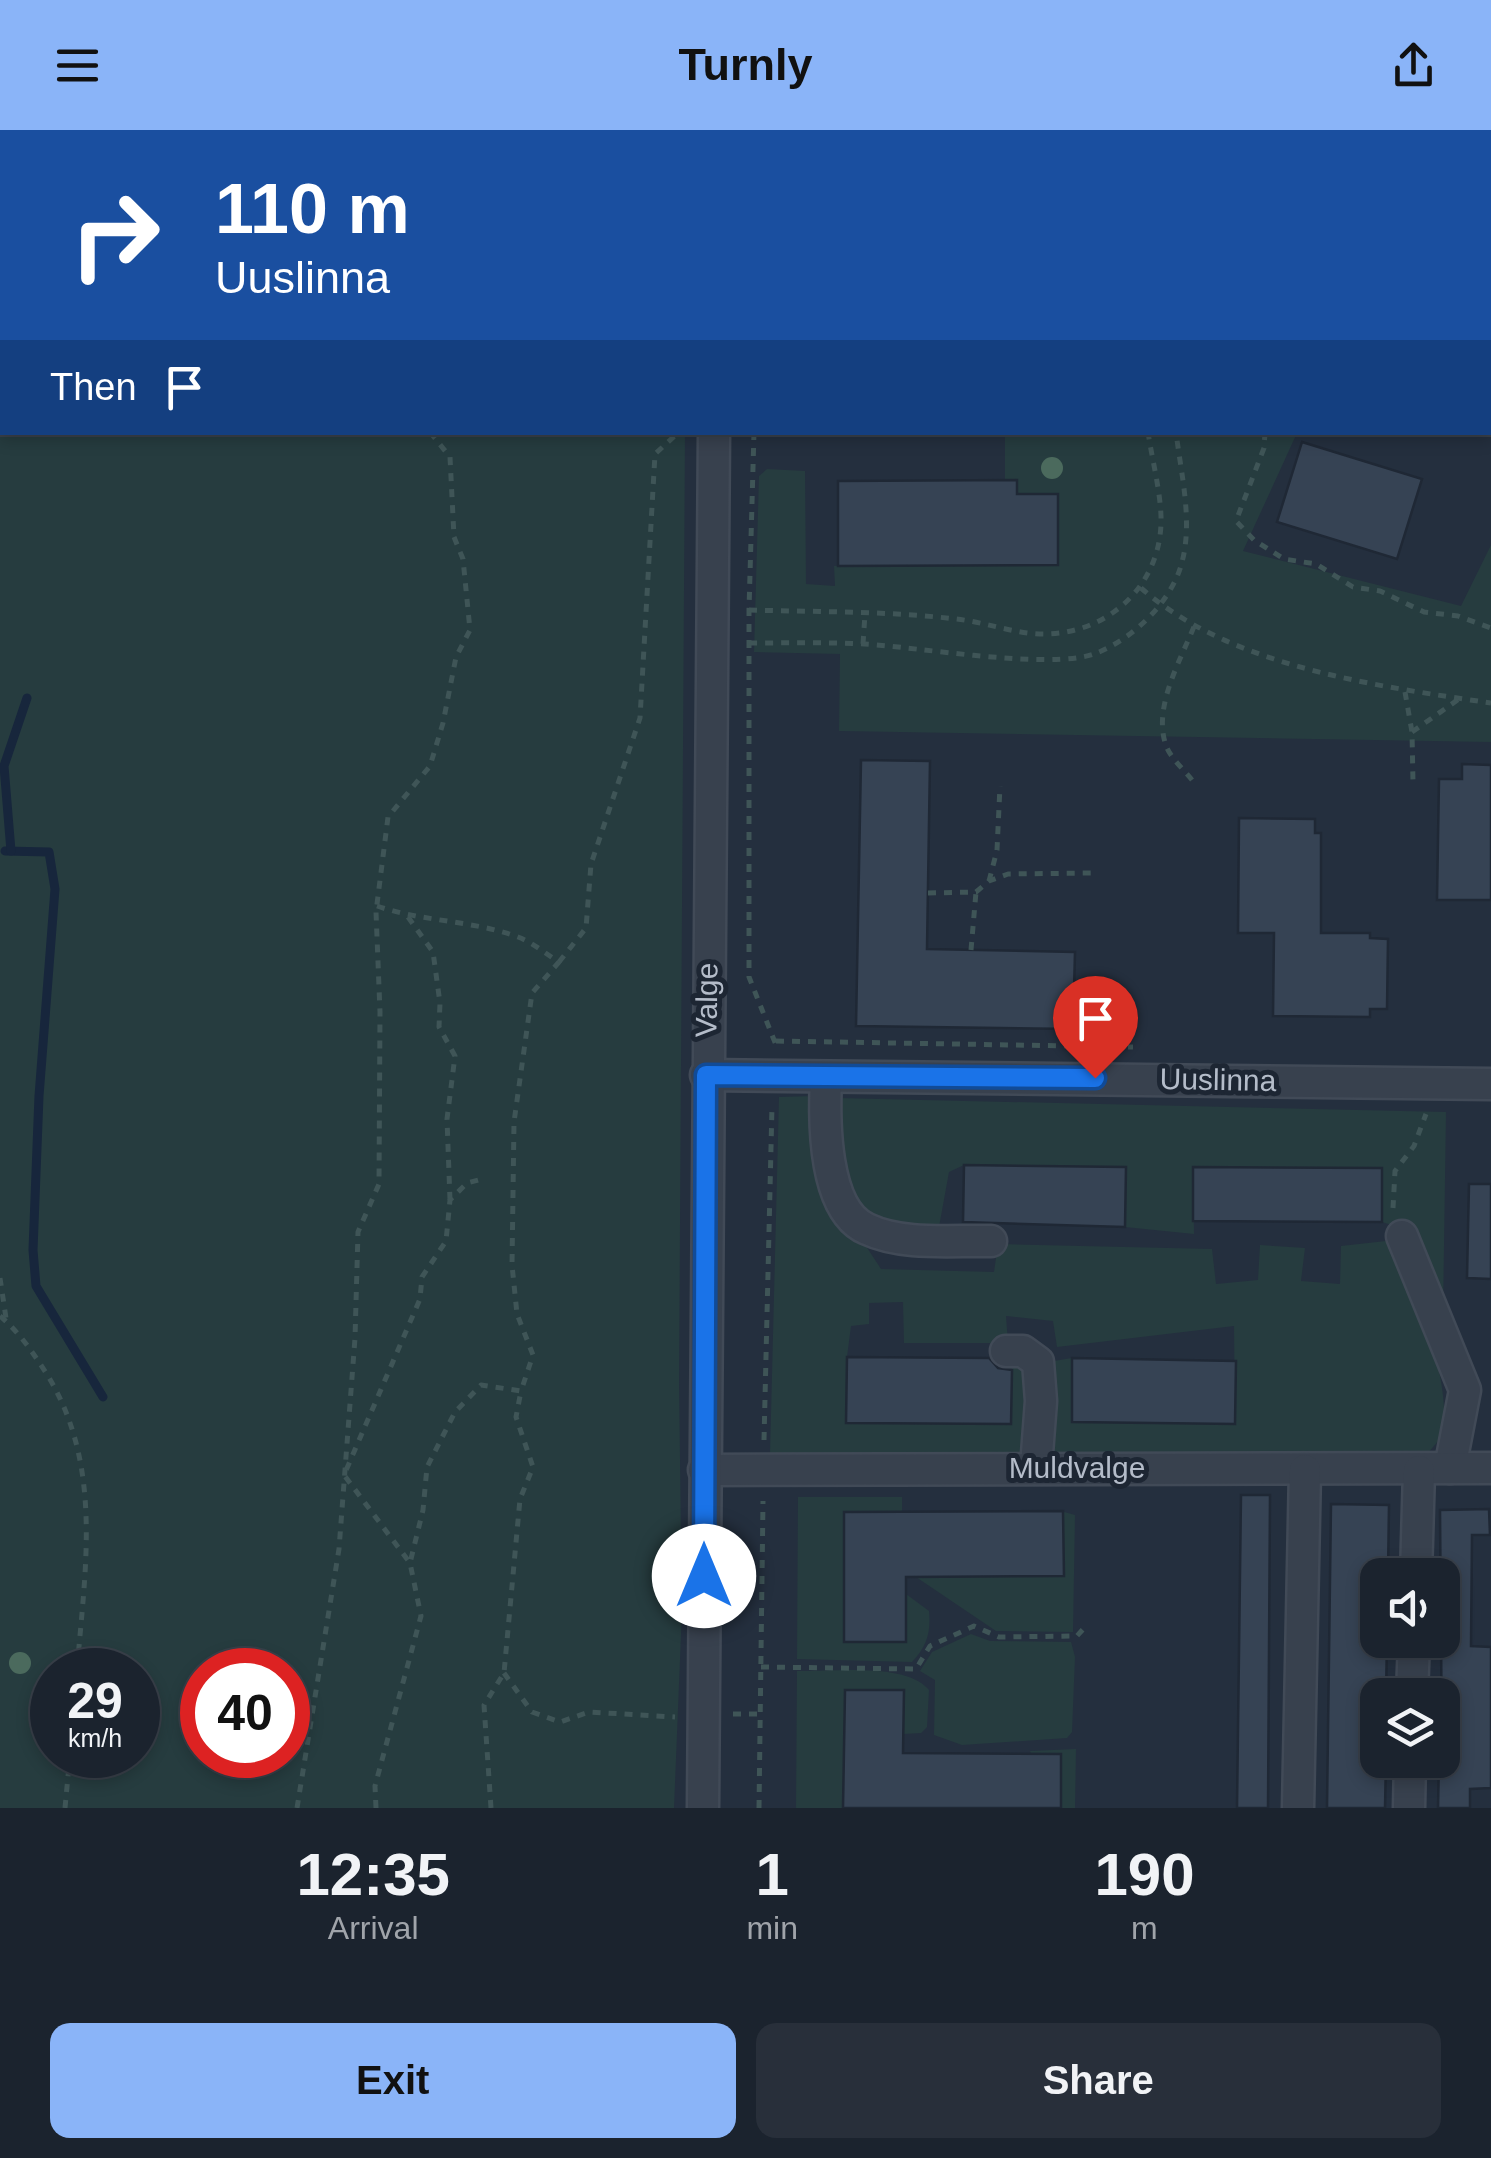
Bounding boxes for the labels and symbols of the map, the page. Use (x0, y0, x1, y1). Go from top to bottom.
street label: Valge (689, 962, 724, 1038)
pin (1053, 976, 1138, 1079)
street label: Uuslinna (1159, 1062, 1277, 1097)
street label: Muldvalge (1009, 1451, 1145, 1484)
position arrow (652, 1524, 756, 1628)
speed limit sign: 40 (180, 1648, 310, 1778)

